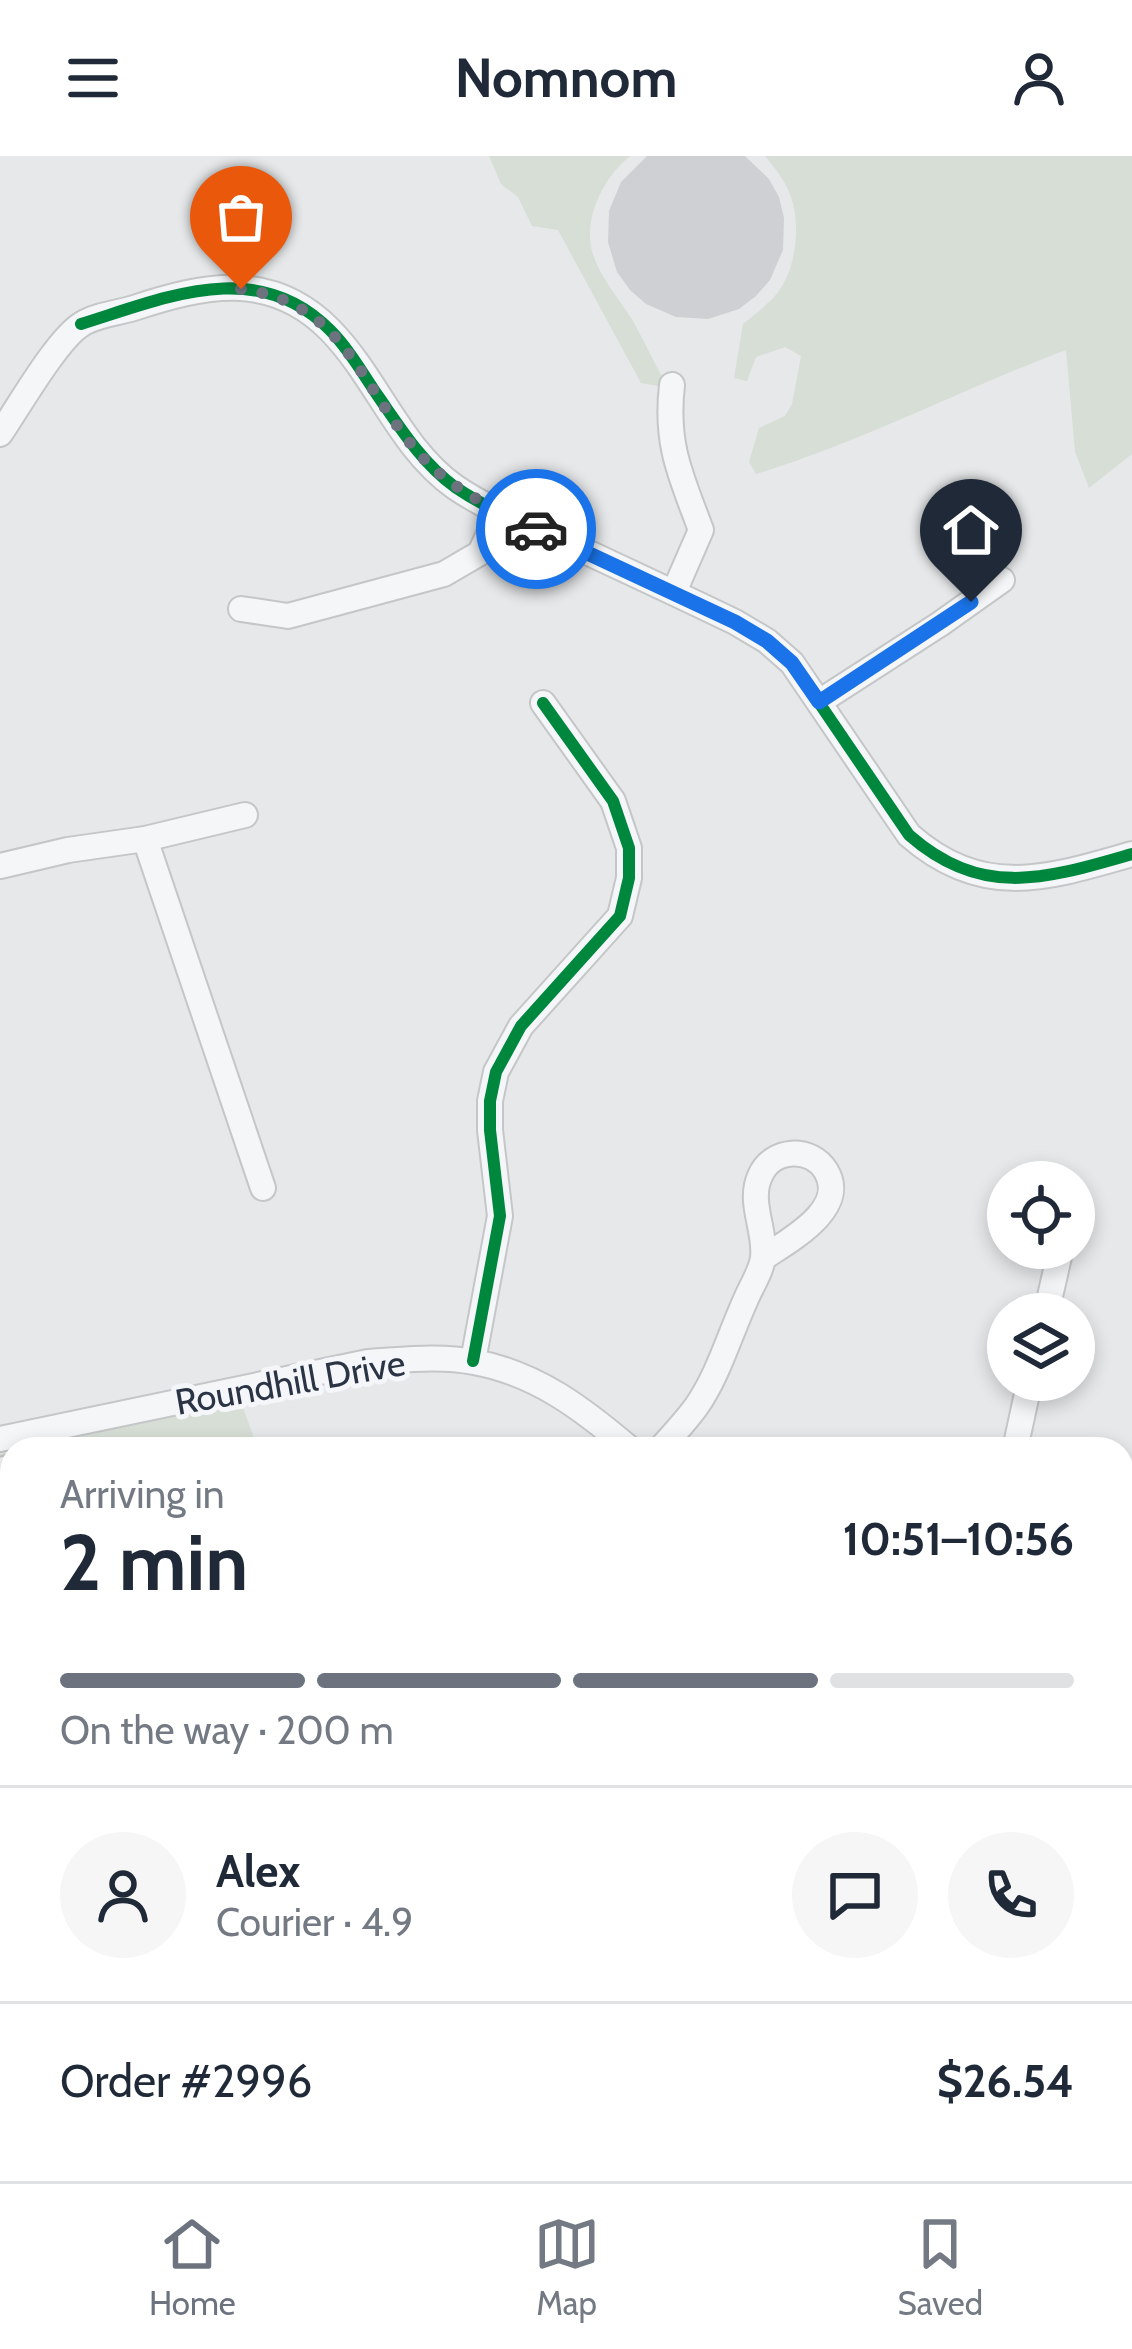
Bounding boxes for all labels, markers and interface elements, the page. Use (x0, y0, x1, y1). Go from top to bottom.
icon: menu (60, 45, 126, 111)
text: Nomnom (455, 45, 677, 111)
icon: person (1006, 45, 1072, 111)
pin (190, 166, 292, 289)
icon: bag (208, 184, 274, 250)
courier (476, 469, 596, 589)
pin (920, 479, 1022, 602)
icon: car (503, 496, 569, 562)
icon: home (938, 497, 1004, 563)
map controls (987, 1161, 1095, 1401)
button: locate (987, 1161, 1095, 1269)
button: layers (987, 1293, 1095, 1401)
street label: Roundhill Drive (172, 1340, 408, 1424)
text: Arriving in (60, 1470, 224, 1518)
text: 10:51–10:56 (843, 1512, 1074, 1566)
text: 2 min (60, 1515, 248, 1610)
text: On the way · 200 m (60, 1706, 394, 1754)
button: person (60, 1832, 186, 1958)
button: chat (792, 1832, 918, 1958)
button: phone (948, 1832, 1074, 1958)
text: Alex (216, 1844, 300, 1898)
text: Courier · 4.9 (216, 1898, 413, 1946)
text: Order #2996 (60, 2054, 312, 2108)
text: $26.54 (937, 2054, 1074, 2108)
tab: Home (149, 2211, 236, 2323)
tab: Map (534, 2211, 600, 2323)
tab: Saved (897, 2211, 983, 2323)

